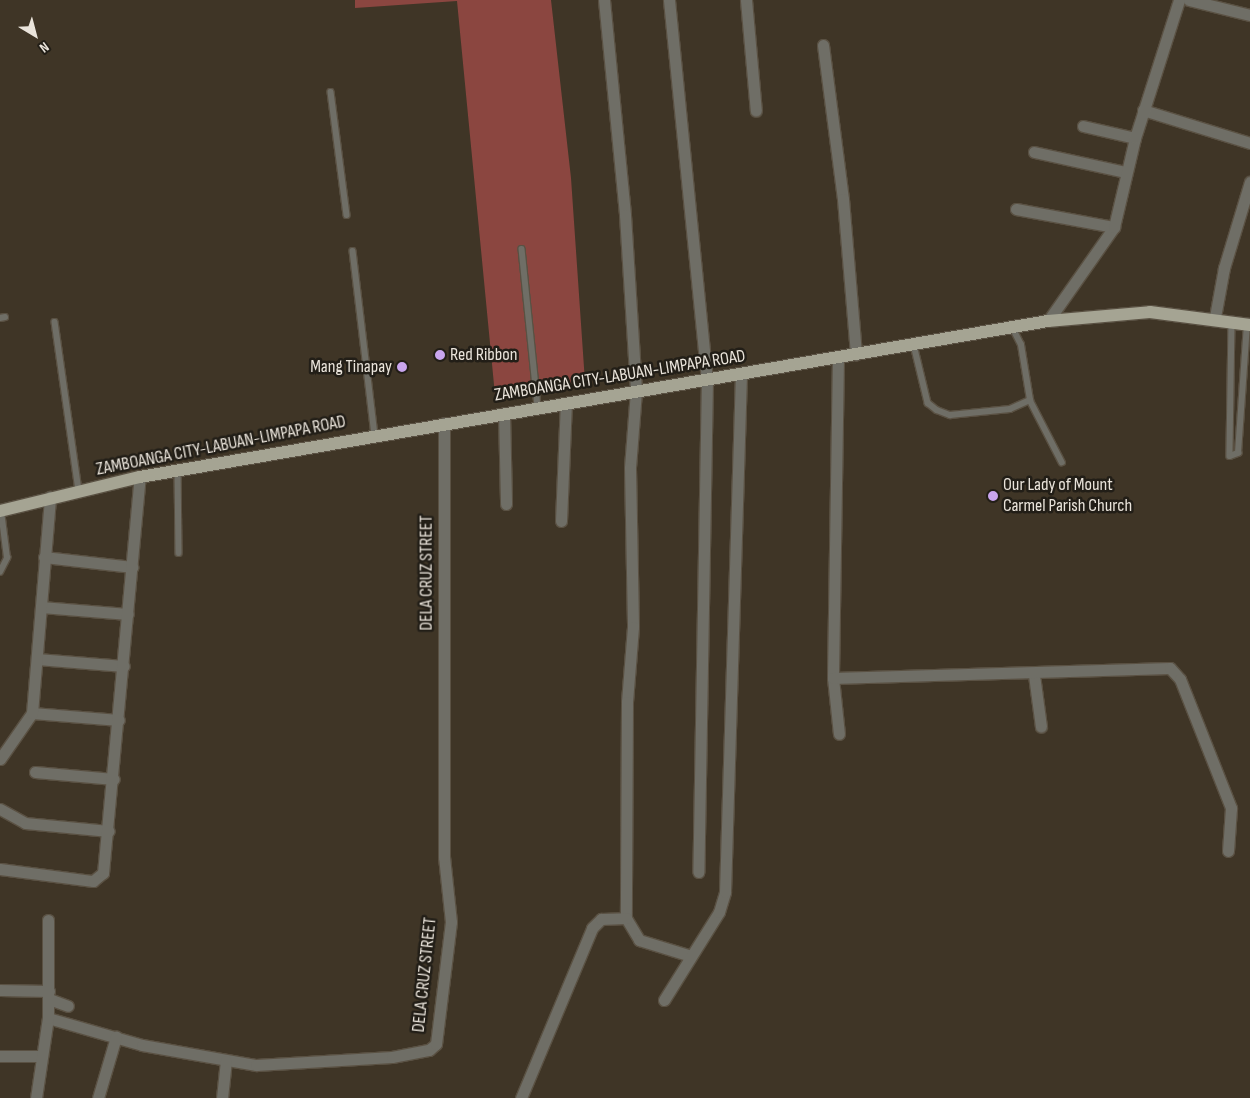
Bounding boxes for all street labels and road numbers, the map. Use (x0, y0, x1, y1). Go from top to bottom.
street label: ZAMBOANGA CITY-LABUAN-LIMPAPA ROAD (493, 345, 747, 407)
street label: ZAMBOANGA CITY-LABUAN-LIMPAPA ROAD (94, 411, 348, 481)
street label: DELA CRUZ STREET (416, 515, 438, 631)
street label: DELA CRUZ STREET (408, 917, 442, 1033)

